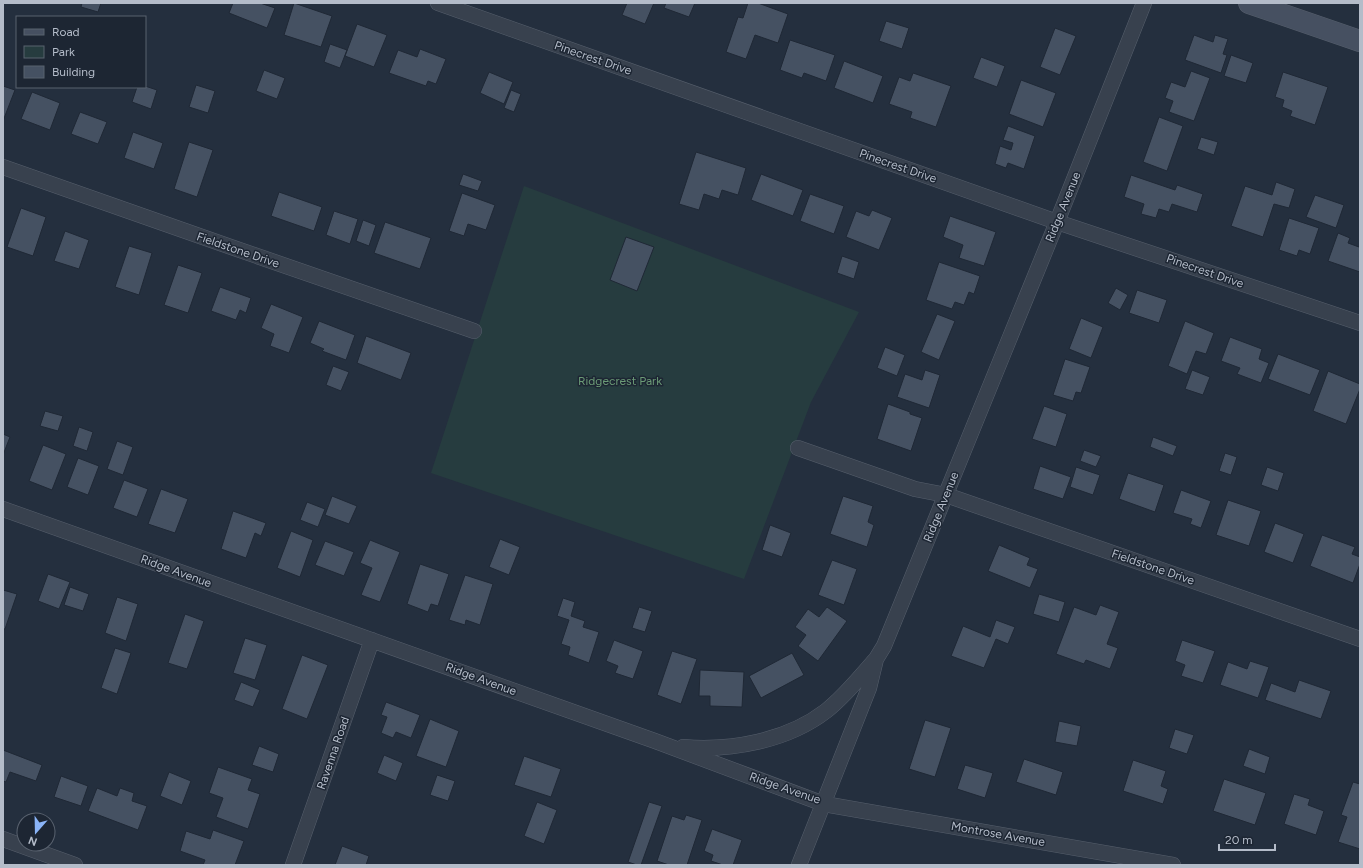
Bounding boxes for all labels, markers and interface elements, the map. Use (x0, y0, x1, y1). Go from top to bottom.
legend (16, 16, 146, 88)
text: Road (52, 25, 80, 39)
street label: Pinecrest Drive (552, 38, 634, 78)
text: Park (52, 45, 75, 59)
text: Building (52, 65, 95, 79)
street label: Pinecrest Drive (857, 146, 939, 186)
street label: Ridge Avenue (1043, 169, 1084, 244)
street label: Fieldstone Drive (195, 229, 282, 271)
street label: Pinecrest Drive (1164, 251, 1246, 291)
park label: Ridgecrest Park (578, 374, 662, 388)
street label: Ridge Avenue (921, 469, 962, 544)
street label: Fieldstone Drive (1110, 546, 1197, 588)
street label: Ridge Avenue (139, 552, 214, 590)
street label: Ridge Avenue (444, 660, 519, 698)
street label: Ravenna Road (314, 715, 352, 791)
street label: Ridge Avenue (748, 769, 823, 807)
north arrow (16, 812, 56, 852)
street label: Montrose Avenue (950, 819, 1046, 849)
scale bar (1219, 826, 1275, 852)
text: N (27, 833, 39, 848)
text: 20 m (1225, 833, 1253, 847)

